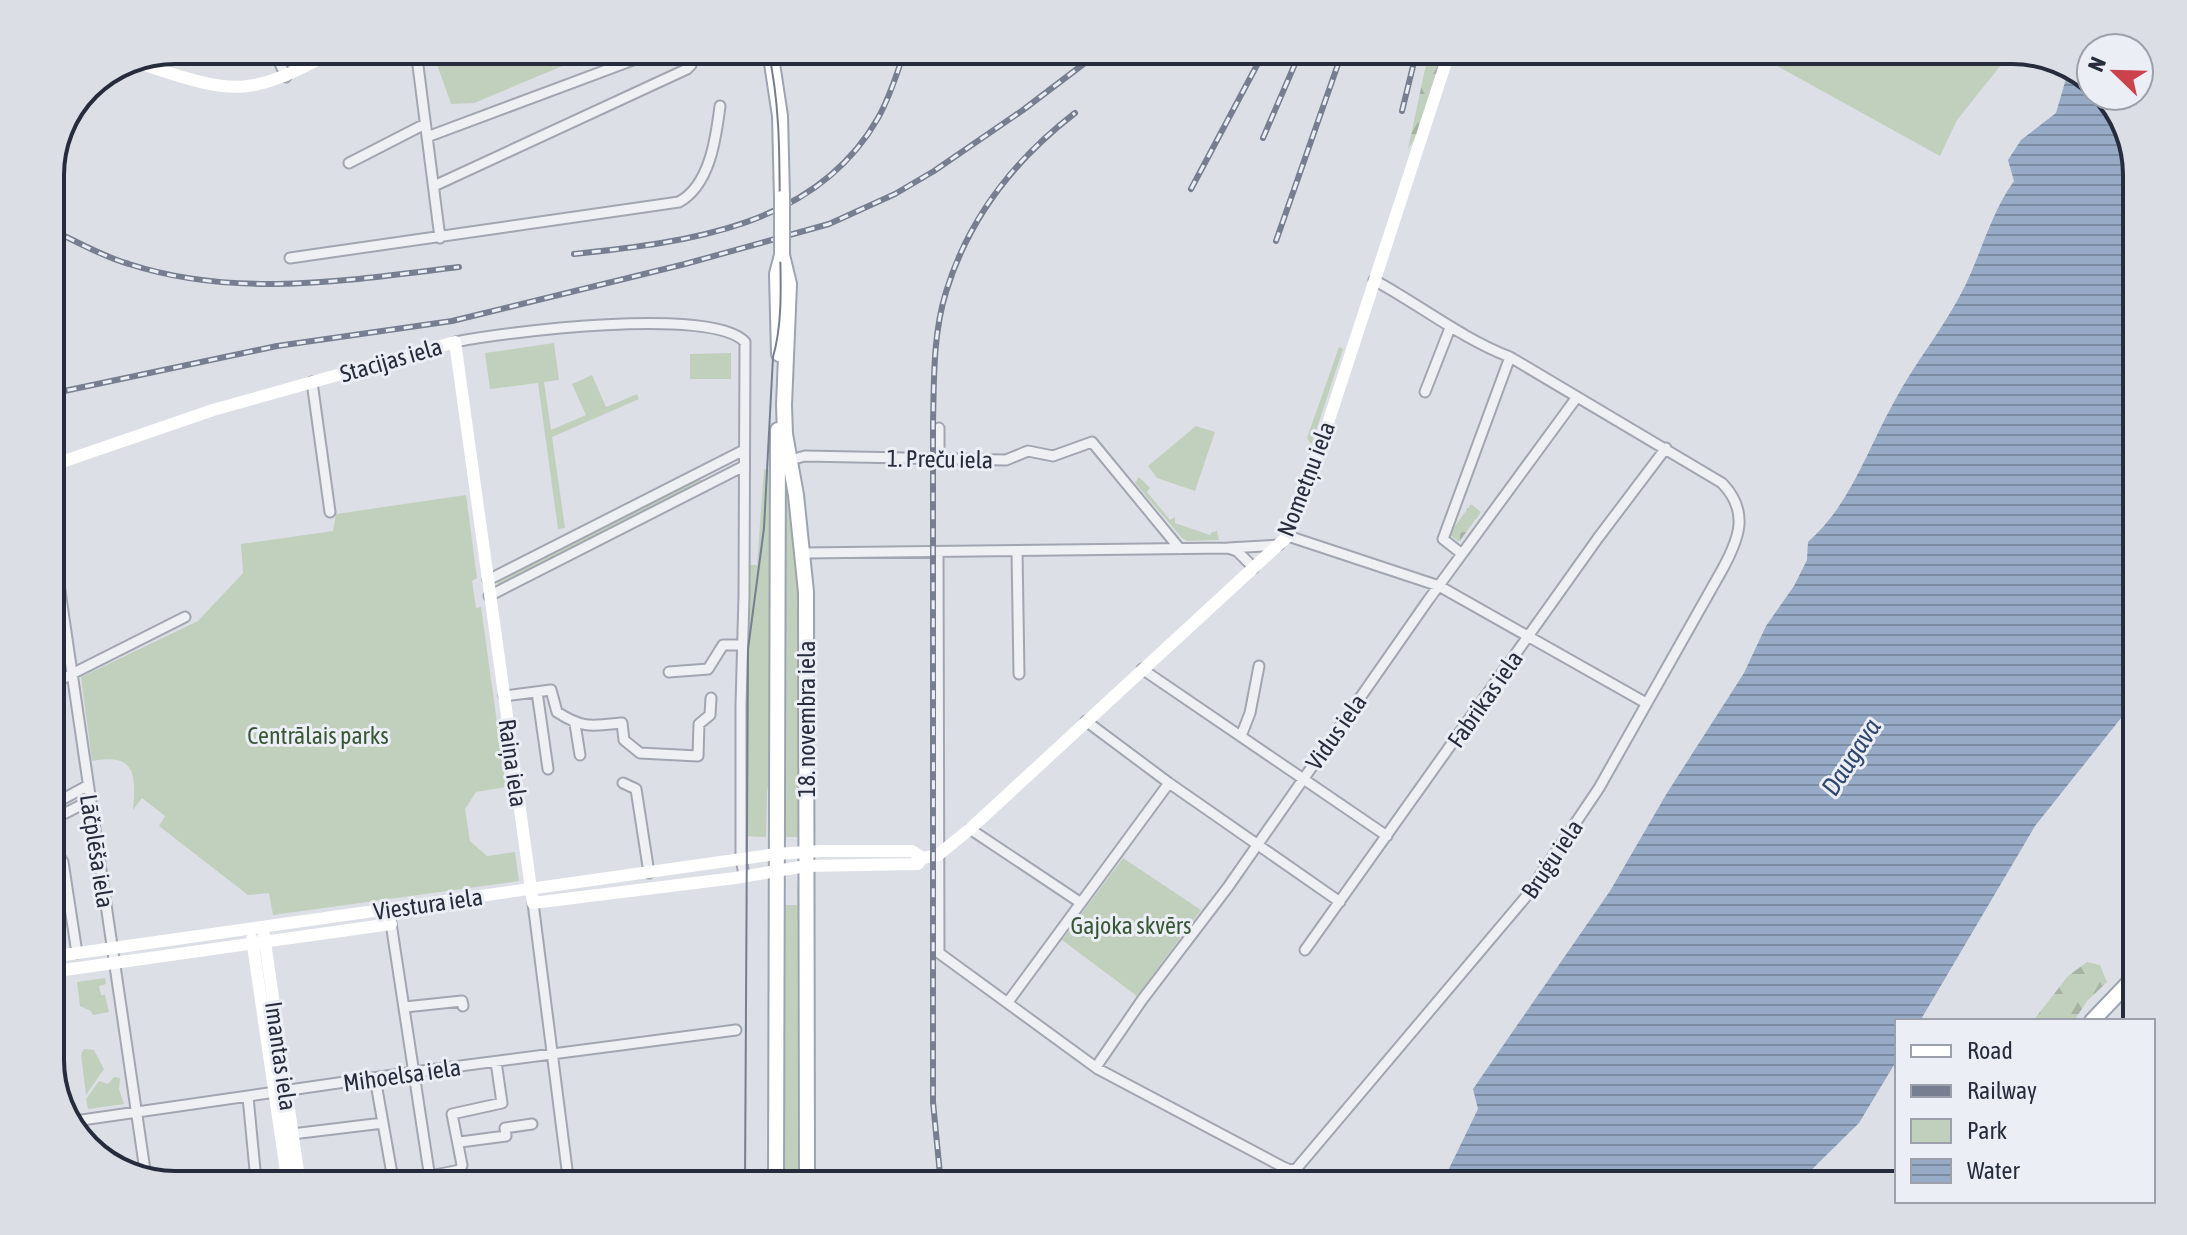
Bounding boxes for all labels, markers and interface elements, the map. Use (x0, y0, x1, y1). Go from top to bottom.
north arrow (2075, 32, 2155, 112)
text: N (2082, 53, 2111, 75)
street label: Stacijas iela (337, 333, 445, 387)
street label: Nometņu iela (1272, 418, 1340, 540)
street label: 1. Preču iela (887, 445, 993, 473)
street label: 18. novembra iela (793, 641, 820, 797)
street label: Fabrikas iela (1442, 645, 1528, 753)
street label: Vidus iela (1300, 689, 1372, 775)
water label: Daugava (1815, 713, 1887, 801)
street label: Raiņa iela (493, 717, 533, 809)
park label: Centrālais parks (247, 722, 389, 749)
street label: Lāčplēša iela (75, 792, 119, 910)
street label: Bruģu iela (1516, 814, 1588, 904)
street label: Viestura iela (372, 883, 484, 925)
park label: Gajoka skvērs (1071, 912, 1191, 939)
street label: Imantas iela (260, 1000, 302, 1112)
legend (1895, 1019, 2155, 1203)
text: Road (1967, 1037, 2013, 1064)
street label: Mihoelsa iela (341, 1053, 463, 1097)
text: Railway (1967, 1077, 2037, 1104)
text: Park (1967, 1117, 2008, 1144)
text: Water (1967, 1157, 2020, 1184)

